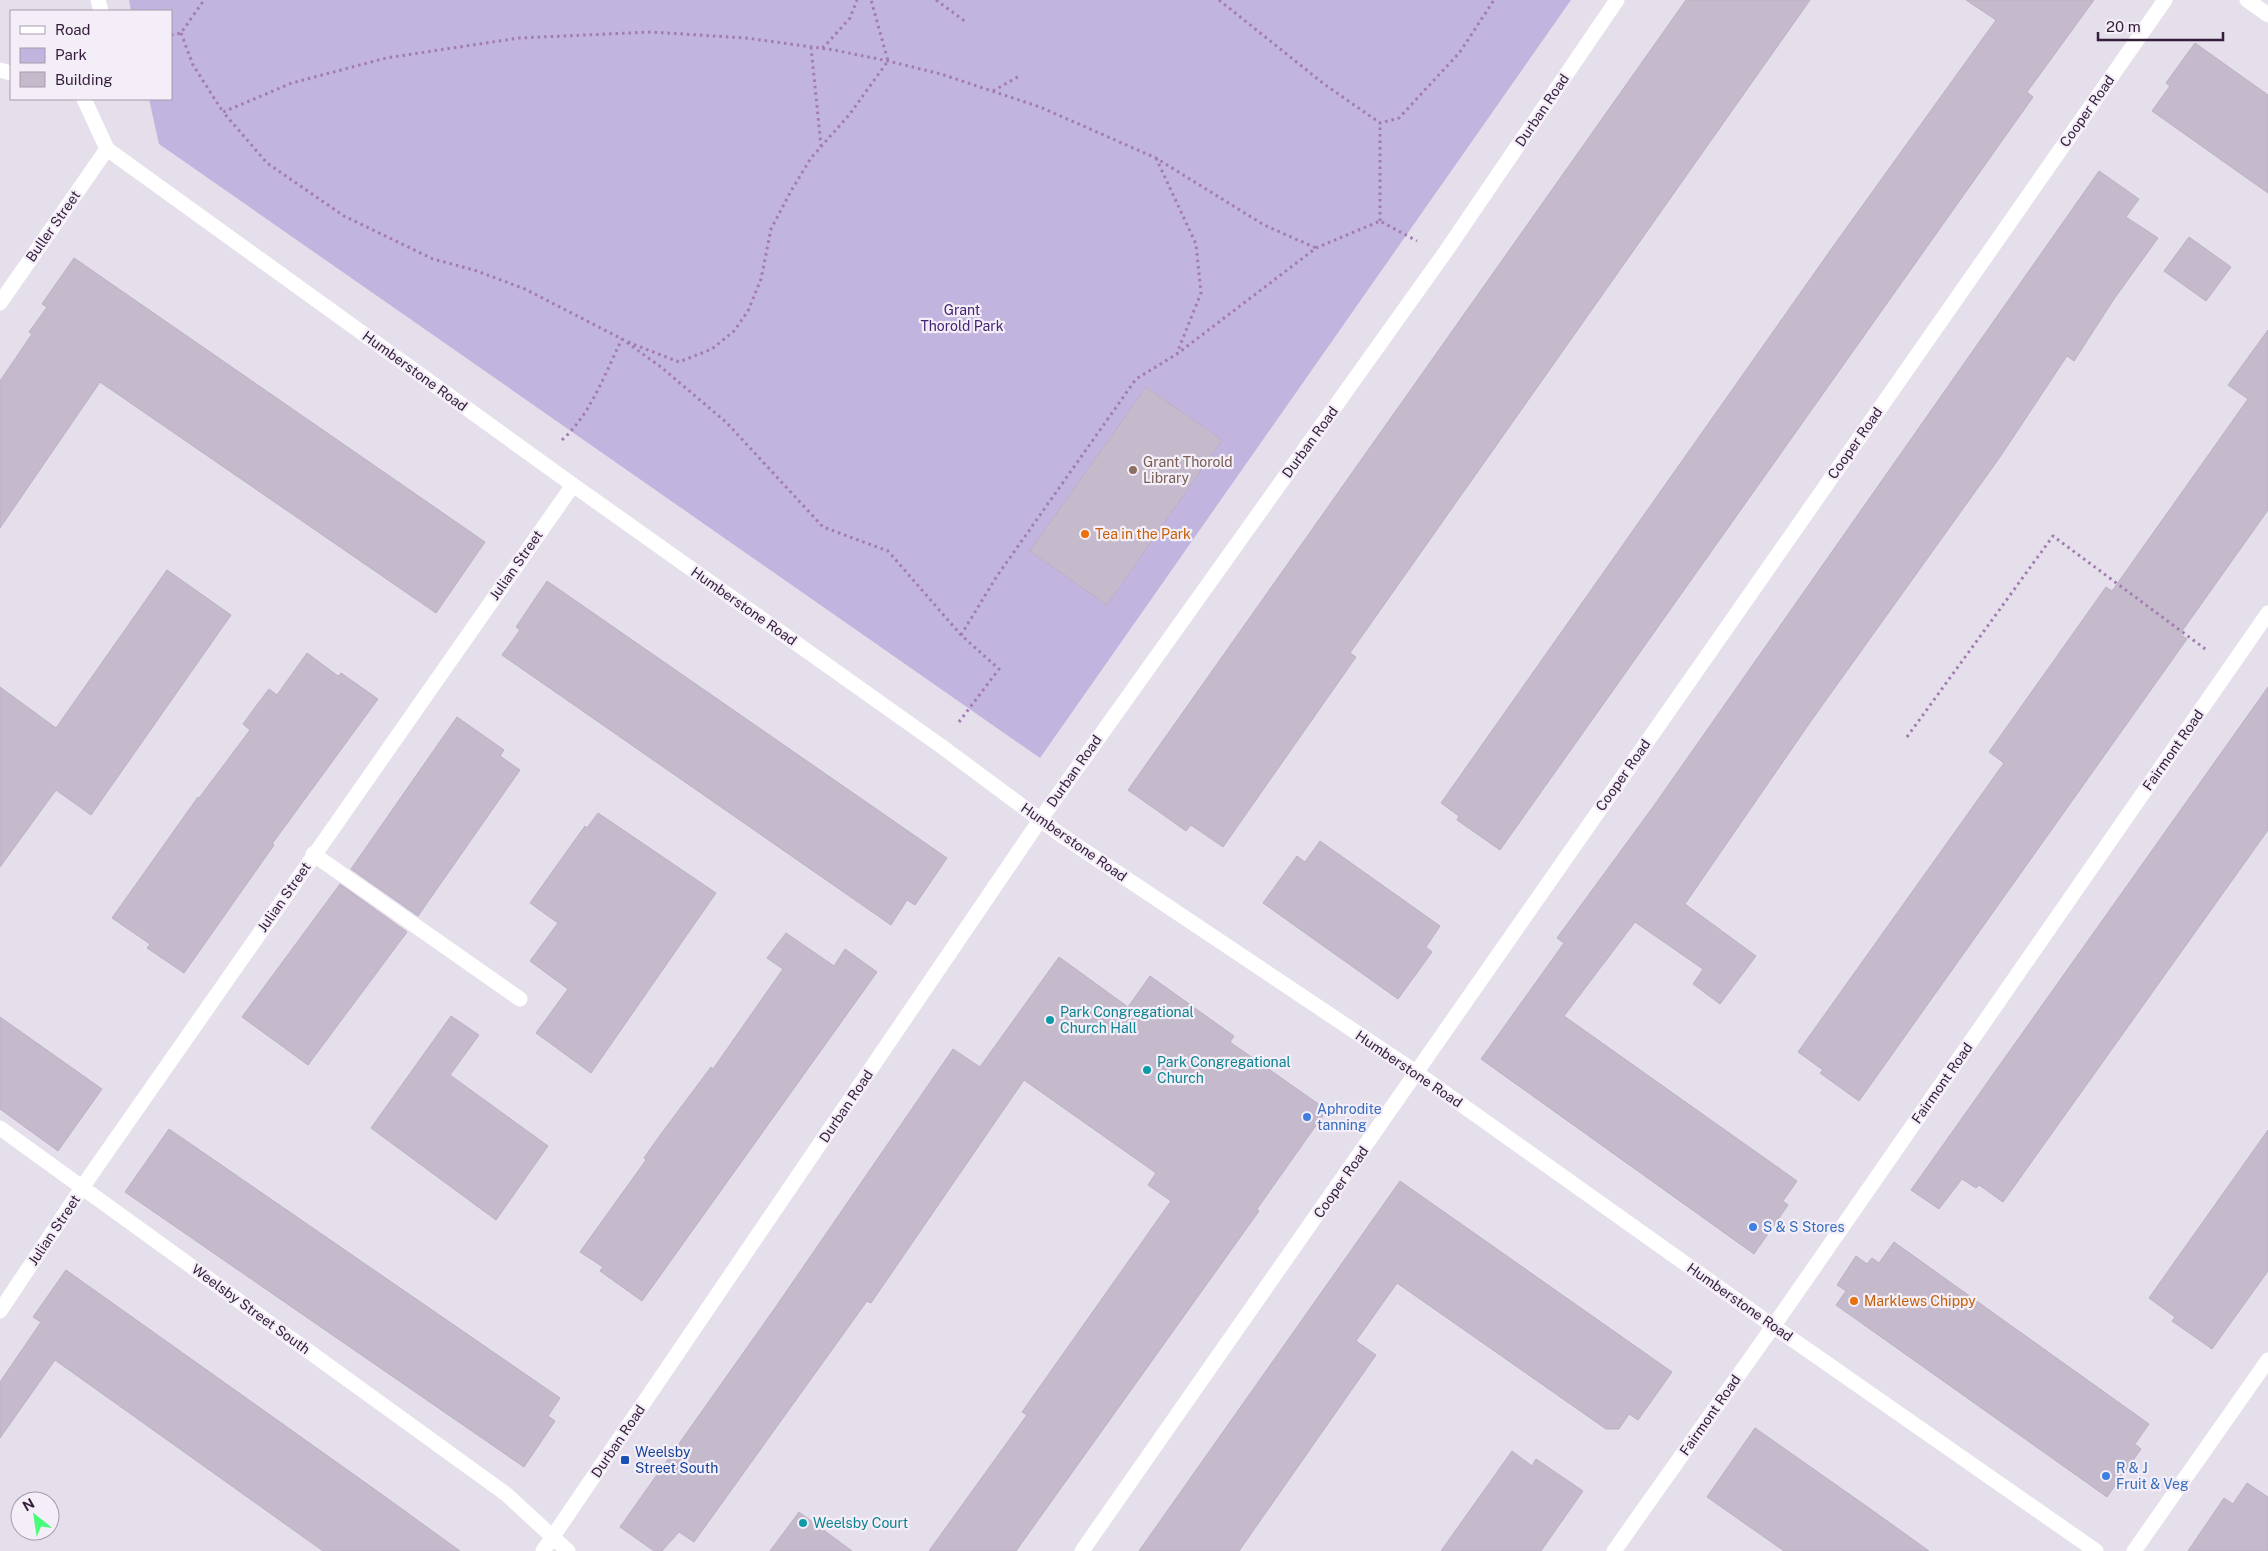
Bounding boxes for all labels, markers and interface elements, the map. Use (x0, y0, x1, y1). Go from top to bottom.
legend (10, 10, 172, 100)
scale bar (2098, 10, 2223, 42)
text: 20 m (2106, 18, 2141, 35)
text: Road (55, 21, 91, 38)
text: Park (55, 46, 87, 63)
text: Building (55, 71, 113, 88)
street label: Durban Road (1512, 71, 1572, 149)
street label: Cooper Road (2056, 72, 2118, 150)
street label: Buller Street (23, 187, 83, 265)
park label: Grant Thorold Park (920, 302, 1004, 334)
street label: Humberstone Road (360, 328, 470, 414)
street label: Durban Road (1279, 403, 1341, 481)
street label: Cooper Road (1824, 404, 1886, 482)
place label: Grant Thorold Library (1143, 454, 1233, 486)
marker: Grant Thorold Library (1127, 464, 1139, 476)
place label: Tea in the Park (1095, 526, 1191, 542)
street label: Julian Street (486, 527, 546, 603)
marker: Tea in the Park (1079, 528, 1091, 540)
street label: Humberstone Road (688, 563, 800, 649)
street label: Fairmont Road (2139, 707, 2207, 793)
street label: Durban Road (1043, 732, 1105, 810)
street label: Cooper Road (1592, 736, 1654, 814)
street label: Humberstone Road (1018, 799, 1130, 885)
street label: Julian Street (254, 859, 314, 935)
place label: Park Congregational Church Hall (1060, 1004, 1194, 1036)
marker: Park Congregational Church Hall (1044, 1014, 1056, 1026)
street label: Humberstone Road (1353, 1027, 1465, 1111)
street label: Fairmont Road (1908, 1040, 1976, 1126)
place label: Park Congregational Church (1157, 1054, 1291, 1086)
marker: Park Congregational Church (1141, 1064, 1153, 1076)
street label: Durban Road (816, 1067, 876, 1145)
place label: Aphrodite tanning (1317, 1101, 1382, 1133)
marker: Aphrodite tanning (1301, 1111, 1313, 1123)
street label: Cooper Road (1310, 1143, 1372, 1221)
street label: Julian Street (25, 1192, 83, 1268)
place label: S & S Stores (1763, 1219, 1845, 1235)
marker: S & S Stores (1747, 1221, 1759, 1233)
street label: Humberstone Road (1684, 1259, 1796, 1345)
street label: Weelsby Street South (189, 1261, 313, 1357)
place label: Marklews Chippy (1864, 1293, 1976, 1309)
marker: Marklews Chippy (1848, 1295, 1860, 1307)
street label: Fairmont Road (1676, 1372, 1744, 1458)
street label: Durban Road (588, 1402, 648, 1480)
place label: Weelsby Street South (635, 1444, 718, 1476)
marker: Weelsby Street South (619, 1454, 631, 1466)
place label: R & J Fruit & Veg (2116, 1460, 2189, 1492)
marker: R & J Fruit & Veg (2100, 1470, 2112, 1482)
north arrow (10, 1491, 60, 1541)
text: N (20, 1495, 37, 1514)
place label: Weelsby Court (813, 1515, 908, 1531)
marker: Weelsby Court (797, 1517, 809, 1529)

